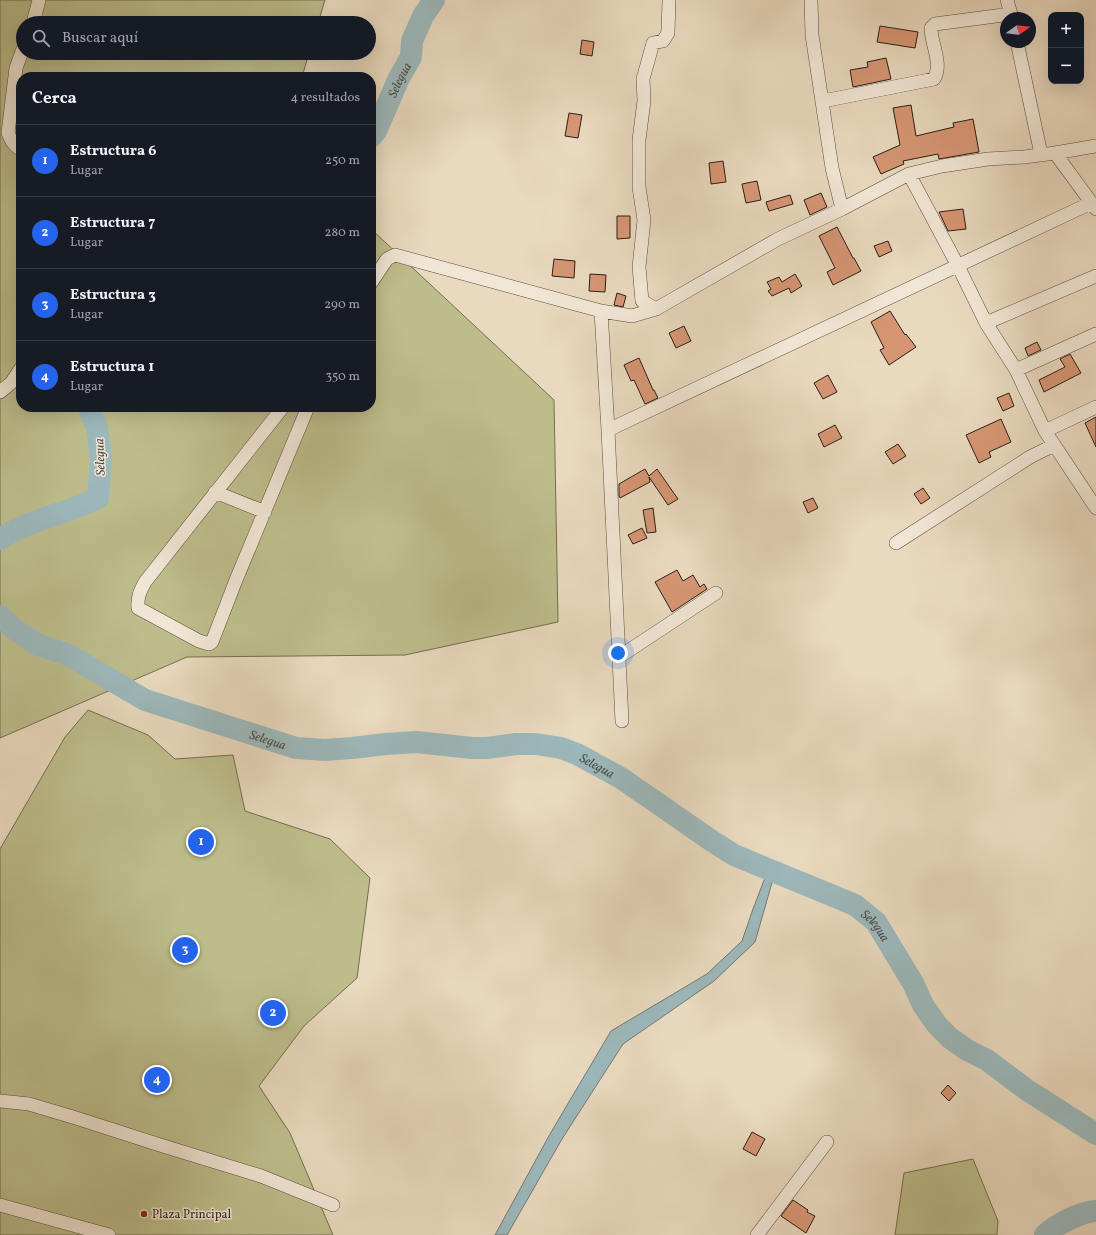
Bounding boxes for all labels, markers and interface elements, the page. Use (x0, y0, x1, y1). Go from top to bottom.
north arrow (1000, 12, 1036, 48)
map controls (1048, 12, 1084, 84)
button: + (1048, 12, 1084, 48)
search box (16, 16, 376, 60)
icon: search (30, 27, 52, 49)
text: Buscar aquí (62, 28, 138, 49)
button: − (1048, 48, 1084, 84)
water label: Selegua (385, 60, 417, 101)
text: Cerca (32, 87, 77, 110)
text: 4 resultados (290, 89, 360, 107)
text: Estructura 6 (70, 141, 156, 162)
text: 1 (42, 152, 48, 170)
text: 250 m (325, 152, 360, 170)
text: Lugar (70, 162, 103, 180)
text: Estructura 7 (70, 213, 155, 234)
text: 2 (42, 224, 48, 242)
text: 280 m (324, 224, 360, 242)
text: Lugar (70, 234, 103, 252)
text: Estructura 3 (70, 285, 156, 306)
text: 3 (42, 296, 48, 314)
text: 290 m (324, 296, 360, 314)
text: Lugar (70, 306, 103, 324)
text: Estructura 1 (70, 357, 154, 378)
text: 4 (41, 368, 49, 386)
text: 350 m (325, 368, 360, 386)
text: Lugar (70, 378, 103, 396)
water label: Selegua (91, 438, 111, 476)
your location (608, 643, 628, 663)
water label: Selegua (247, 727, 288, 755)
water label: Selegua (576, 750, 617, 784)
pin: 1 (188, 827, 214, 857)
water label: Selegua (856, 906, 893, 946)
pin: 3 (172, 935, 198, 965)
pin: 2 (260, 998, 286, 1028)
pin: 4 (144, 1065, 170, 1095)
place label: Plaza Principal (152, 1207, 232, 1223)
marker: Plaza Principal (139, 1209, 149, 1219)

